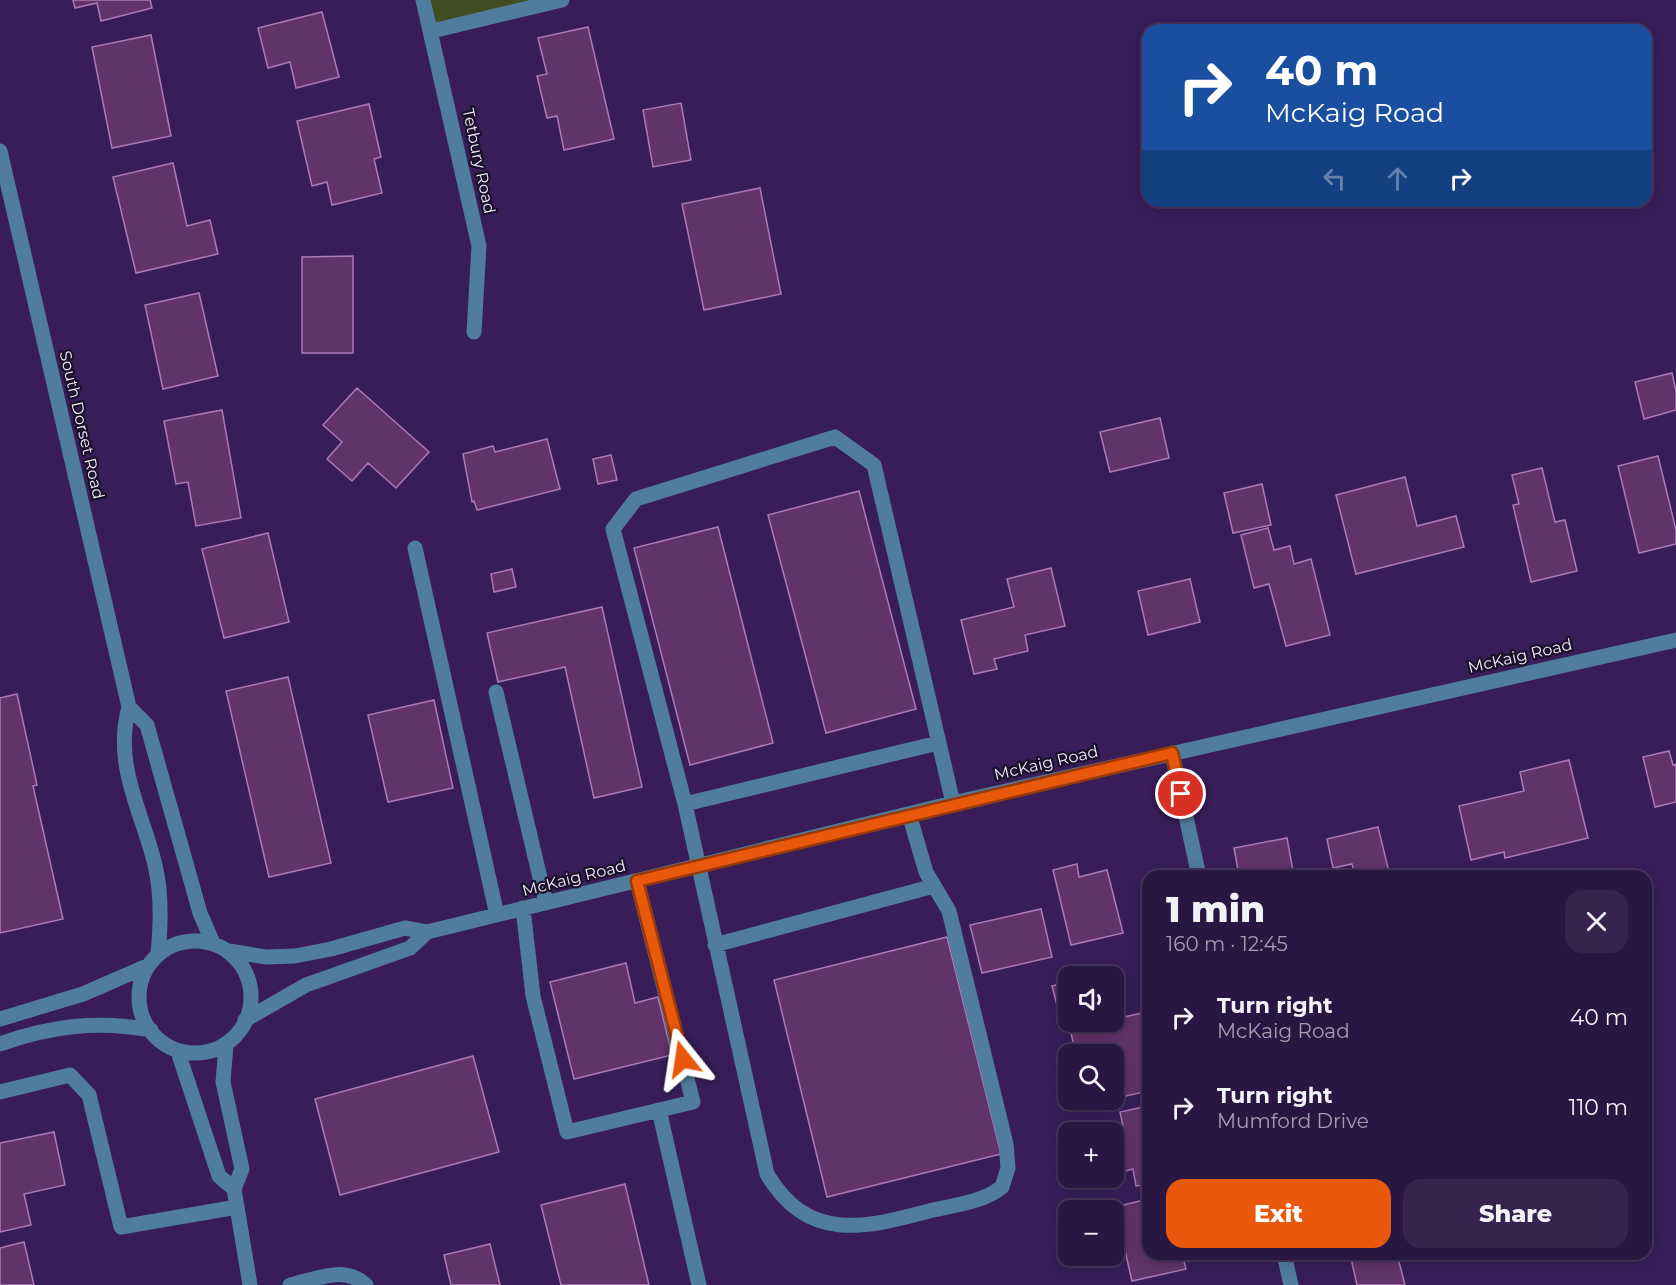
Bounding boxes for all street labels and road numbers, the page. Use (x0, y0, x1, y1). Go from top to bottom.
street label: Tetbury Road (459, 107, 499, 215)
street label: South Dorset Road (56, 349, 108, 501)
street label: McKaig Road (1466, 635, 1574, 677)
street label: McKaig Road (992, 742, 1100, 784)
street label: McKaig Road (520, 856, 628, 900)

